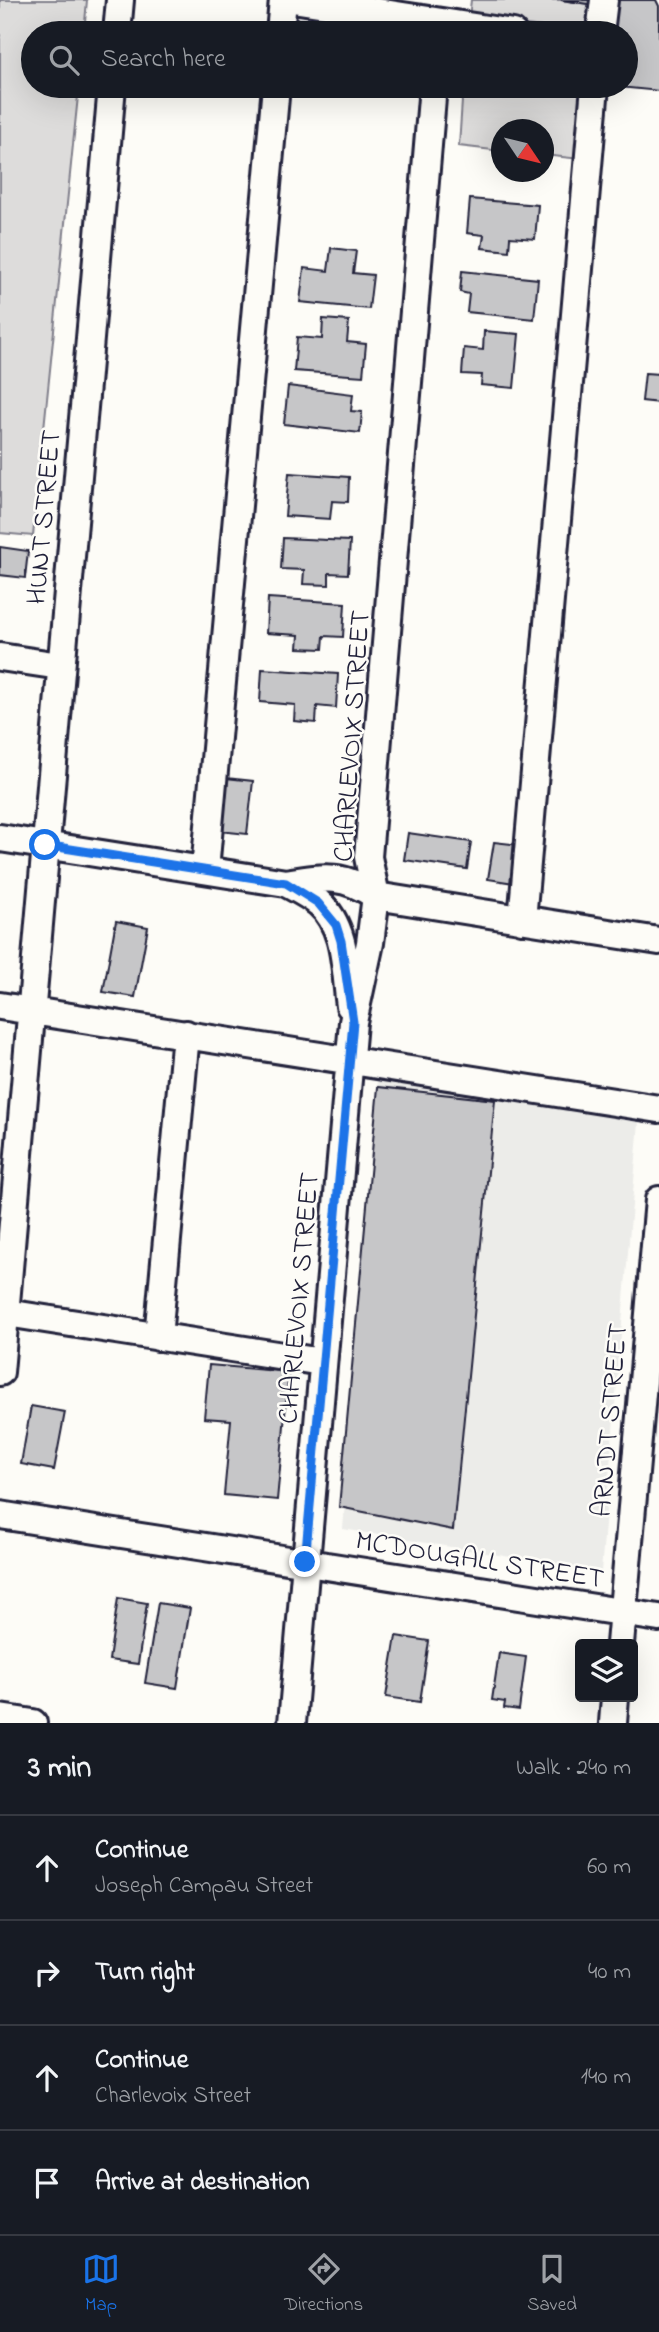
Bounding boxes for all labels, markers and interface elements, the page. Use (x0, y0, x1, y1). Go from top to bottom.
search box (21, 21, 638, 98)
icon: search (45, 41, 83, 79)
text: Search here (101, 41, 226, 79)
north arrow (491, 119, 554, 182)
street label: HUNT STREET (17, 428, 74, 606)
street label: CHARLEVOIX STREET (324, 609, 383, 864)
route start (29, 829, 60, 860)
street label: CHARLEVOIX STREET (269, 1171, 332, 1426)
street label: ARNDT STREET (583, 1322, 640, 1519)
street label: MCDOUGALL STREET (352, 1522, 607, 1601)
route end (289, 1546, 320, 1577)
map controls (575, 1639, 638, 1702)
button: layers (575, 1639, 638, 1702)
text: 3 min (28, 1747, 91, 1791)
text: Walk · 240 m (516, 1752, 631, 1785)
text: Continue (95, 1832, 188, 1870)
icon: ahead (28, 1849, 66, 1887)
text: 60 m (587, 1851, 631, 1884)
text: Joseph Campau Street (95, 1870, 313, 1903)
icon: right (28, 1954, 66, 1992)
text: Turn right (95, 1954, 195, 1992)
text: 40 m (588, 1956, 631, 1989)
text: Continue (95, 2042, 188, 2080)
icon: ahead (28, 2059, 66, 2097)
text: 140 m (581, 2061, 631, 2094)
text: Charlevoix Street (95, 2080, 251, 2113)
icon: arrive (28, 2164, 66, 2202)
text: Arrive at destination (95, 2164, 310, 2202)
tab: Map (82, 2250, 120, 2319)
tab: Directions (284, 2250, 363, 2319)
tab: Saved (527, 2250, 577, 2319)

